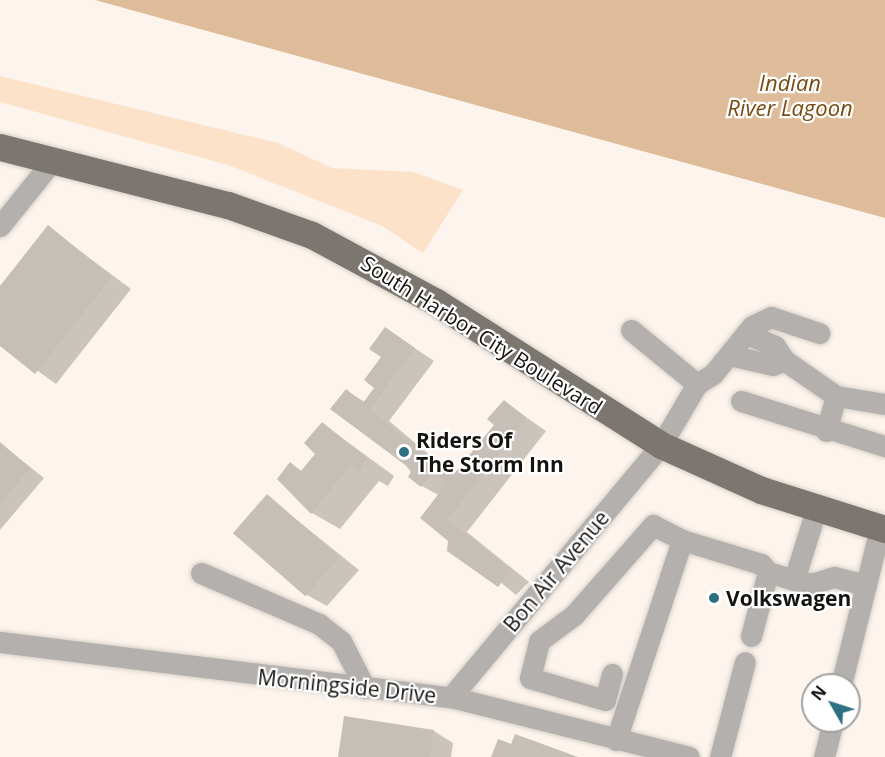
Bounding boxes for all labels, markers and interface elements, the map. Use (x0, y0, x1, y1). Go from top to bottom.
water label: Indian River Lagoon (727, 69, 853, 120)
street label: South Harbor City Boulevard (357, 250, 607, 420)
place label: Riders Of The Storm Inn (416, 427, 564, 477)
marker: Riders Of The Storm Inn (397, 445, 411, 459)
street label: Bon Air Avenue (498, 505, 614, 637)
place label: Volkswagen (726, 585, 851, 611)
marker: Volkswagen (707, 591, 721, 605)
street label: Morningside Drive (256, 664, 438, 708)
north arrow (801, 673, 861, 733)
text: N (806, 681, 831, 705)

